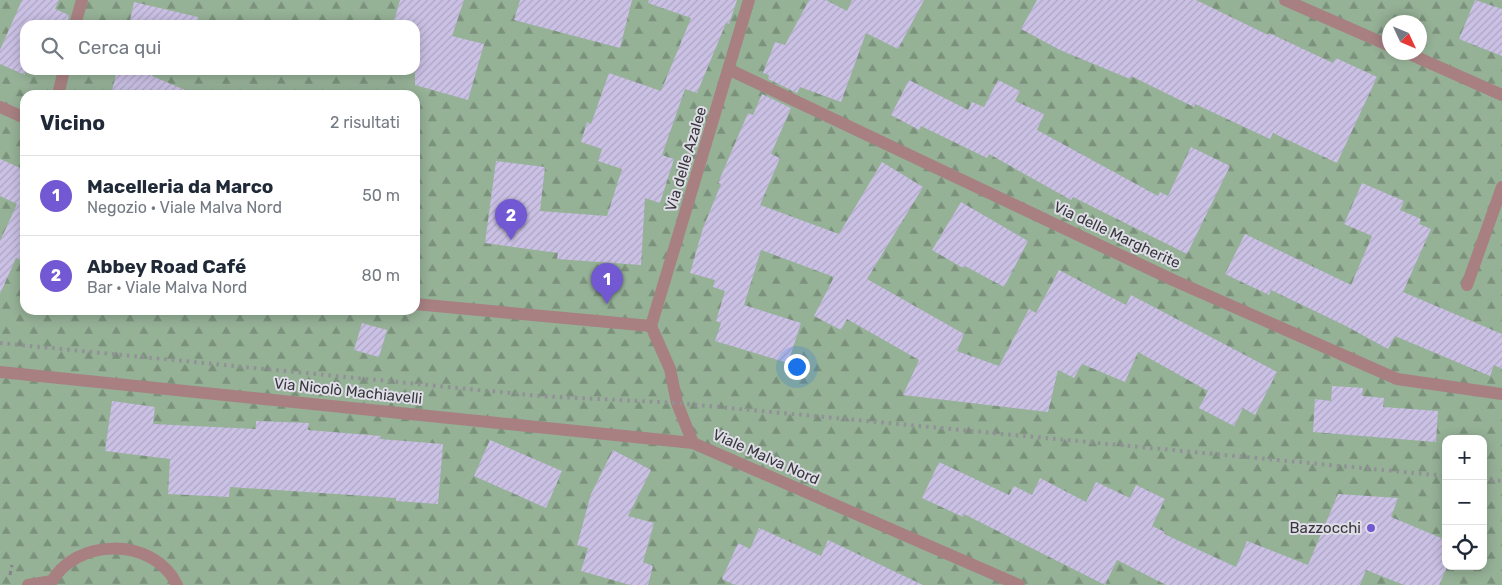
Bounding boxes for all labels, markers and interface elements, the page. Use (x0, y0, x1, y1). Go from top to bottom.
north arrow (1382, 15, 1427, 60)
search box (20, 20, 420, 75)
icon: search (38, 34, 66, 62)
text: Cerca qui (78, 36, 161, 59)
street label: Via delle Azalee (662, 105, 710, 213)
text: Vicino (40, 110, 105, 135)
text: 2 risultati (330, 113, 400, 132)
text: Macelleria da Marco (87, 175, 273, 198)
text: 1 (52, 186, 60, 205)
text: 50 m (362, 186, 400, 205)
text: Negozio · Viale Malva Nord (87, 198, 282, 217)
street label: Via delle Margherite (1051, 198, 1183, 272)
pin: 2 (495, 199, 527, 240)
text: Abbey Road Café (87, 255, 246, 278)
pin: 1 (591, 263, 623, 304)
text: 2 (51, 266, 61, 285)
text: 80 m (362, 266, 400, 285)
text: Bar · Viale Malva Nord (87, 278, 247, 297)
your location (784, 354, 810, 380)
street label: Via Nicolò Machiavelli (273, 374, 423, 408)
street label: Viale Malva Nord (710, 425, 822, 489)
map controls (1442, 435, 1487, 570)
button: + (1442, 435, 1487, 480)
button: − (1442, 480, 1487, 525)
place label: Bazzocchi (1290, 519, 1361, 537)
marker: Bazzocchi (1365, 522, 1377, 534)
button: locate (1442, 525, 1487, 570)

